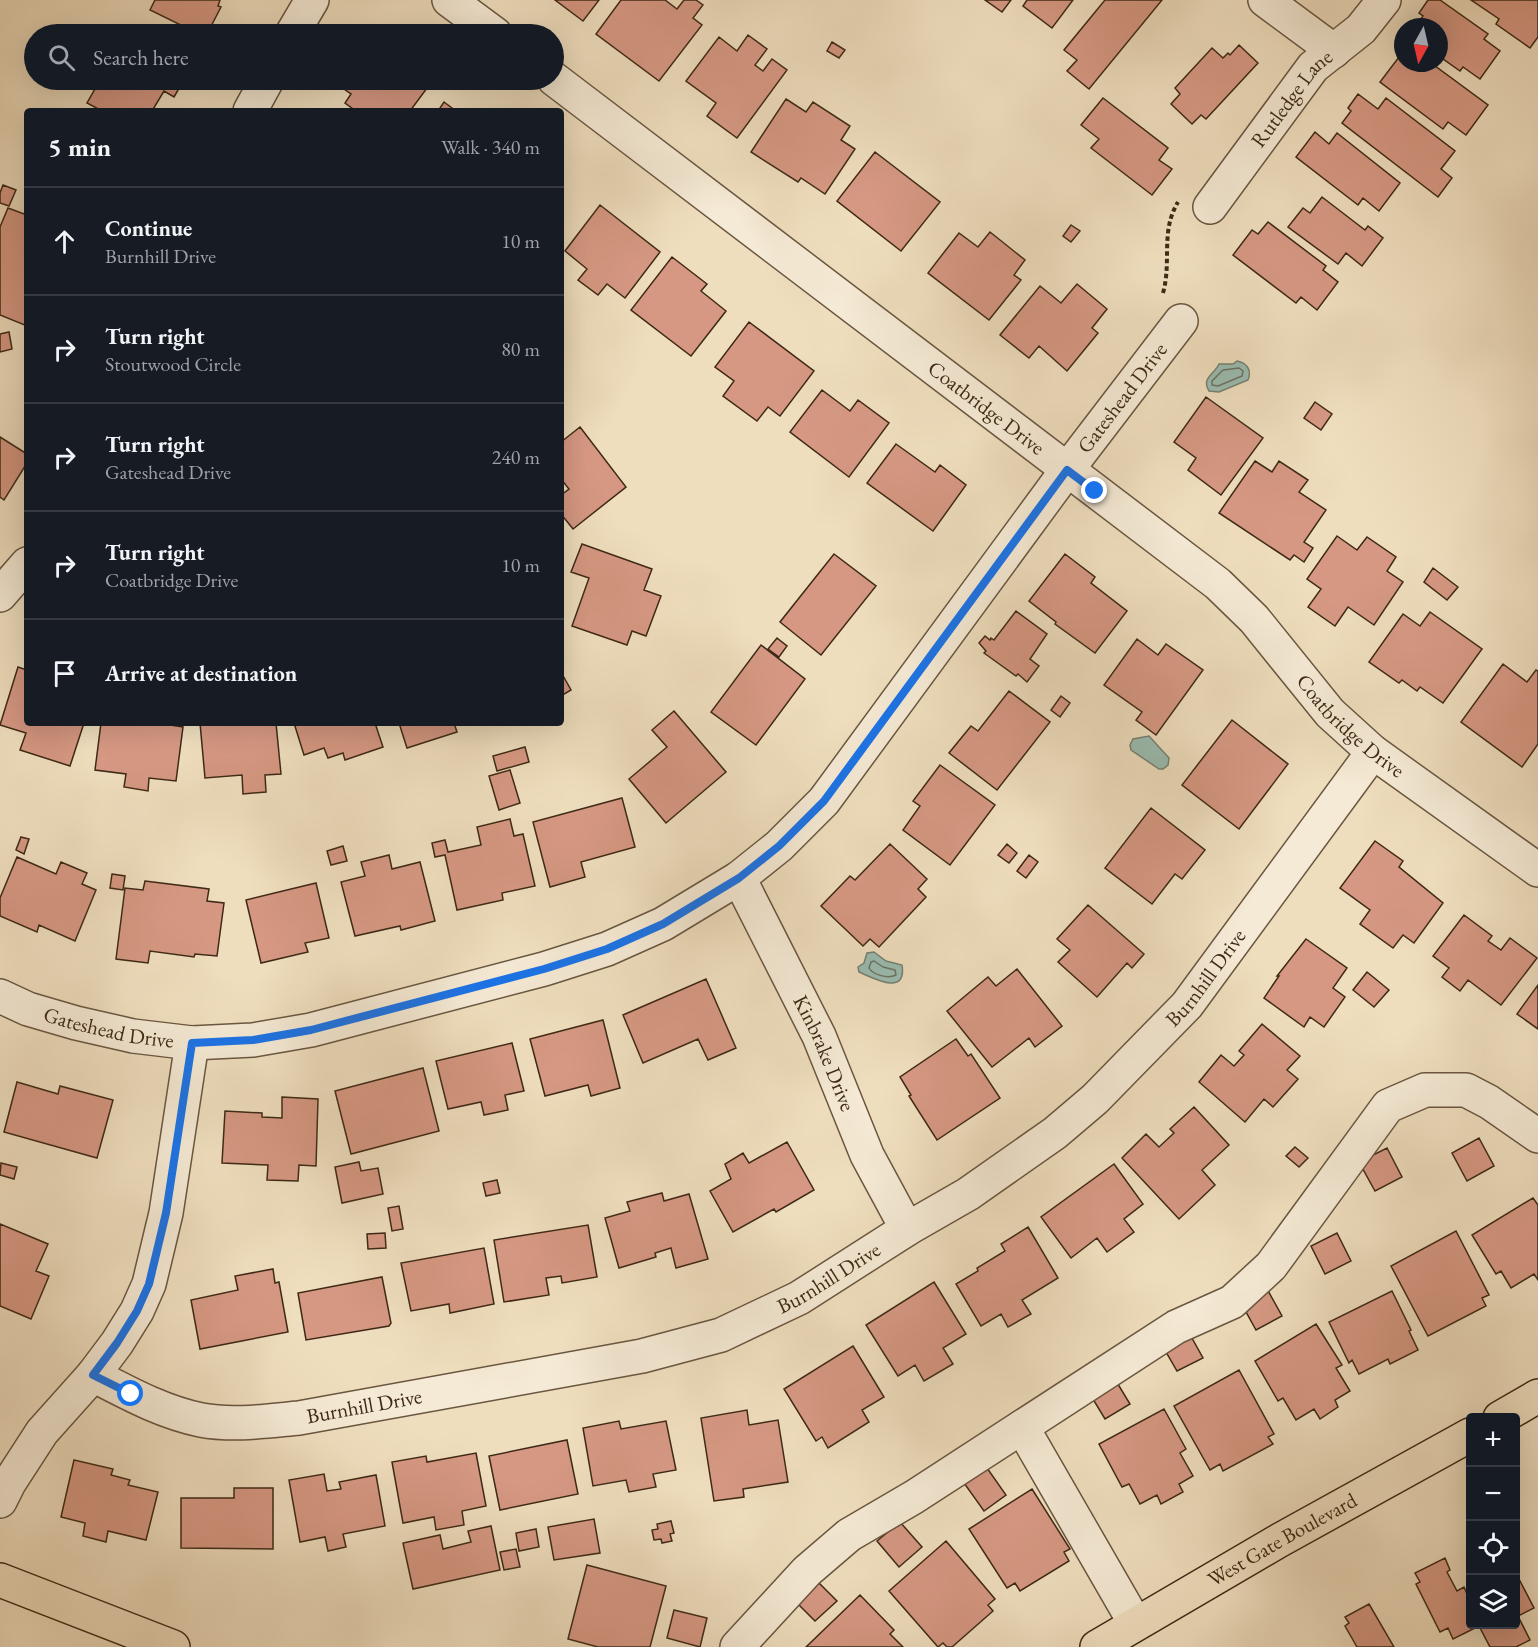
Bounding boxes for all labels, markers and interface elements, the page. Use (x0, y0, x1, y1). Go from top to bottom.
north arrow (1394, 18, 1448, 72)
search box (24, 24, 564, 90)
icon: search (45, 41, 78, 74)
text: Search here (93, 43, 188, 72)
street label: Rutledge Lane (1244, 43, 1338, 153)
text: 5 min (48, 130, 111, 164)
text: Walk · 340 m (441, 134, 540, 160)
text: Continue (105, 214, 192, 243)
icon: ahead (48, 225, 81, 258)
text: 10 m (501, 228, 540, 254)
text: Burnhill Drive (105, 243, 216, 269)
text: Turn right (105, 322, 204, 351)
icon: right (48, 333, 81, 366)
text: 80 m (501, 336, 540, 362)
street label: Gateshead Drive (1071, 337, 1173, 458)
text: Stoutwood Circle (105, 351, 241, 377)
street label: Coatbridge Drive (923, 354, 1050, 460)
text: Turn right (105, 430, 204, 459)
icon: right (48, 441, 81, 474)
text: 240 m (492, 444, 540, 470)
text: Gateshead Drive (105, 459, 231, 485)
route end (1081, 477, 1107, 503)
text: Turn right (105, 538, 204, 567)
icon: right (48, 549, 81, 582)
text: 10 m (501, 552, 540, 578)
text: Coatbridge Drive (105, 567, 238, 593)
icon: arrive (48, 657, 81, 690)
text: Arrive at destination (105, 659, 297, 688)
street label: Coatbridge Drive (1291, 668, 1410, 783)
street label: Burnhill Drive (1159, 923, 1251, 1032)
street label: Kinbrake Drive (787, 990, 862, 1115)
street label: Gateshead Drive (41, 1000, 175, 1054)
street label: Burnhill Drive (772, 1236, 885, 1319)
route start (117, 1380, 143, 1406)
street label: Burnhill Drive (304, 1382, 424, 1429)
map controls (1466, 1413, 1520, 1629)
button: + (1466, 1413, 1520, 1467)
button: − (1466, 1467, 1520, 1521)
street label: West Gate Boulevard (1202, 1486, 1362, 1593)
button: locate (1466, 1521, 1520, 1575)
button: layers (1466, 1575, 1520, 1629)

